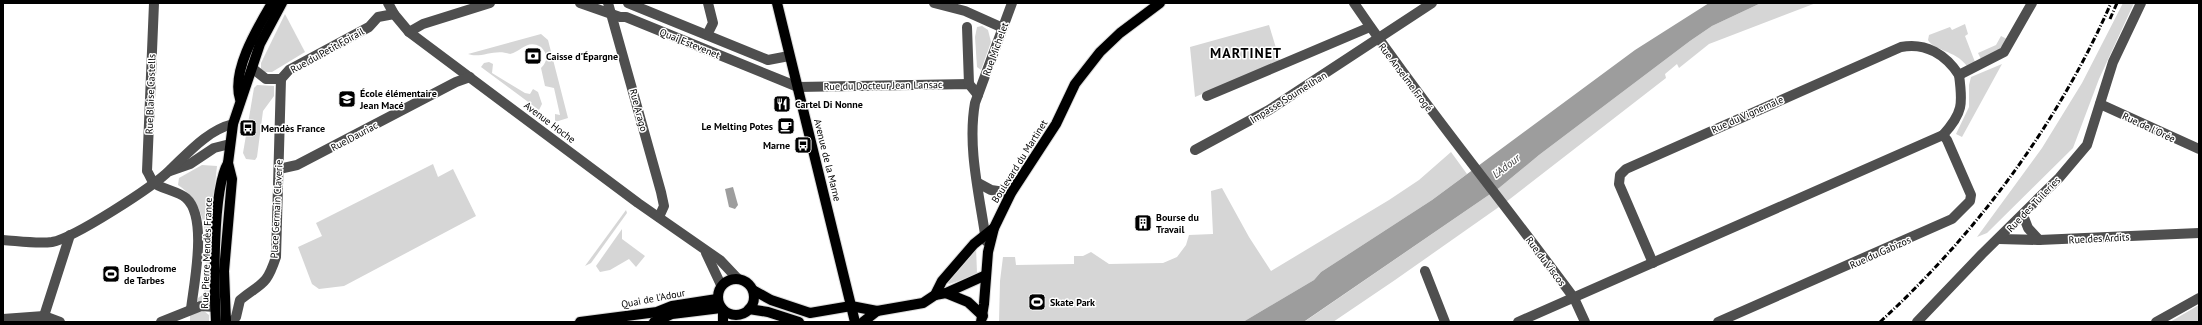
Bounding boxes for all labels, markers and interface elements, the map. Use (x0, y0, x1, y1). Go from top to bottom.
street label: Rue Michelet (980, 20, 1011, 78)
street label: Rue du Petit Foirail (288, 25, 366, 76)
street label: Quai Estevenet (658, 25, 722, 62)
street label: Rue Anselme Frogé (1376, 40, 1436, 114)
district label: MARTINET (1210, 44, 1282, 62)
bank icon: Caisse d'Épargne (523, 46, 543, 66)
place label: Caisse d'Épargne (546, 50, 618, 63)
street label: Rue Blaise Castells (143, 54, 158, 134)
street label: Impasse Soumeilhan (1247, 69, 1329, 126)
street label: Rue du Docteur Jean Lansac (823, 78, 943, 93)
place label: École élémentaire Jean Macé (359, 87, 437, 112)
street label: Rue Arago (627, 87, 650, 133)
school or university icon: École élémentaire Jean Macé (337, 89, 357, 109)
street label: Rue du Vignemale (1709, 93, 1785, 136)
restaurant icon: Cartel Di Nonne (772, 94, 792, 114)
place label: Cartel Di Nonne (795, 98, 863, 111)
street label: Avenue Hoche (521, 99, 578, 146)
street label: Rue de l'Orée (2120, 109, 2177, 145)
cafe icon: Le Melting Potes (776, 116, 796, 136)
street label: Boulevard du Martinet (989, 117, 1051, 205)
bus stop icon: Mendès France (238, 118, 258, 138)
street label: Rue Dauriac (328, 118, 380, 154)
street label: Avenue de la Marne (811, 118, 844, 203)
place label: Le Melting Potes (702, 120, 773, 133)
place label: Mendès France (261, 122, 325, 135)
bus stop icon: Marne (793, 135, 813, 155)
place label: Marne (763, 139, 790, 152)
water label: L'Adour (1489, 150, 1524, 181)
street label: Place Germain Claverie (267, 159, 286, 259)
street label: Rue des Tuileries (2004, 174, 2063, 235)
street label: Rue Pierre Mendès France (198, 197, 215, 309)
place label: Bourse du Travail (1156, 211, 1199, 236)
building icon: Bourse du Travail (1133, 213, 1153, 233)
street label: Rue des Ardits (2068, 230, 2130, 247)
street label: Rue du Gabizos (1848, 233, 1913, 272)
street label: Rue du Viscos (1523, 234, 1568, 289)
place label: Boulodrome de Tarbes (124, 262, 176, 287)
sports icon: Boulodrome de Tarbes (101, 264, 121, 284)
street label: Quai de l'Adour (620, 286, 687, 311)
sports icon: Skate Park (1027, 292, 1047, 312)
place label: Skate Park (1050, 296, 1095, 309)

